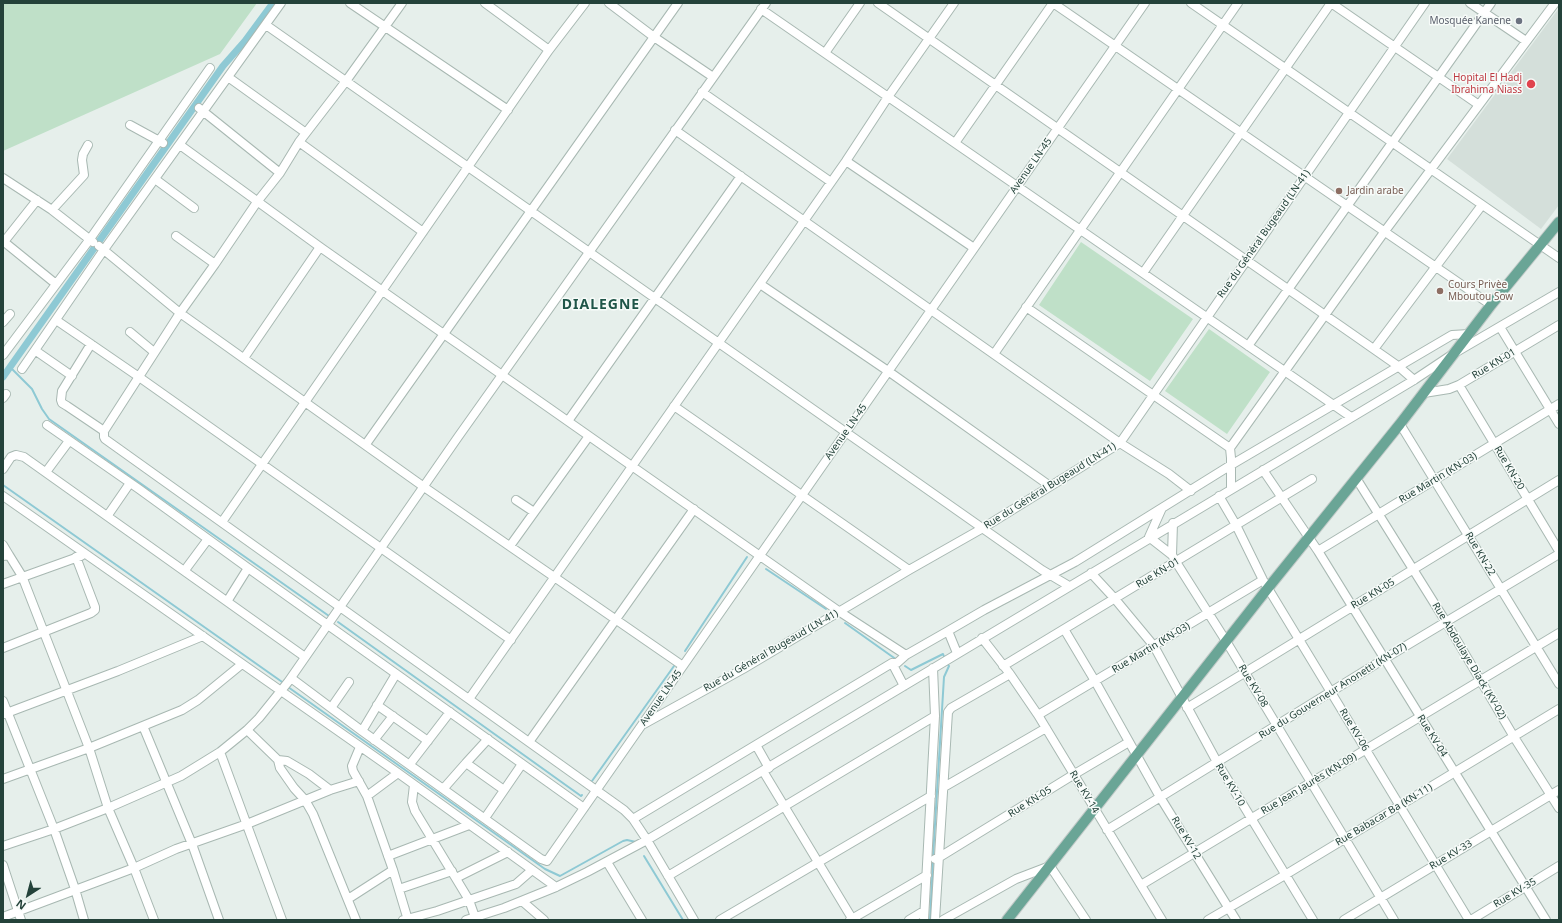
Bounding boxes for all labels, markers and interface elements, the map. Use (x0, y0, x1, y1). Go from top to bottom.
place label: Mosquée Kanene (1429, 15, 1511, 27)
marker: Mosquée Kanene (1514, 16, 1524, 26)
place label: Hopital El Hadj Ibrahima Niass (1451, 72, 1522, 96)
marker: Hopital El Hadj Ibrahima Niass (1525, 78, 1537, 90)
street label: Avenue LN-45 (1007, 136, 1055, 196)
street label: Rue du Général Bugeaud (LN-41) (1215, 168, 1313, 300)
place label: Jardin arabe (1347, 185, 1404, 197)
marker: Jardin arabe (1334, 186, 1344, 196)
place label: Cours Privèe Mboutou Sow (1448, 279, 1513, 302)
marker: Cours Privèe Mboutou Sow (1435, 286, 1445, 296)
district label: DIALEGNE (562, 297, 640, 313)
street label: Rue KN-01 (1470, 346, 1518, 382)
street label: Avenue LN-45 (822, 402, 870, 462)
street label: Rue du Général Bugeaud (LN-41) (982, 440, 1118, 532)
street label: Rue KN-20 (1491, 444, 1527, 492)
street label: Rue Martin (KN-03) (1397, 450, 1479, 506)
street label: Rue KN-22 (1462, 530, 1498, 578)
street label: Rue KN-01 (1134, 555, 1182, 591)
street label: Rue KN-05 (1349, 576, 1397, 612)
street label: Rue Abdoulaye Diack (KV-02) (1429, 600, 1509, 722)
street label: Rue du Général Bugeaud (LN-41) (702, 607, 840, 695)
street label: Rue Martin (KN-03) (1110, 620, 1192, 676)
street label: Rue du Gouverneur Anonetti (KN-07) (1257, 640, 1409, 742)
street label: Rue KV-08 (1236, 663, 1270, 709)
street label: Avenue LN-45 (637, 668, 685, 728)
street label: Rue KV-06 (1337, 707, 1371, 753)
street label: Rue KV-04 (1414, 713, 1450, 759)
street label: Rue Jean Jaurès (KN-09) (1259, 751, 1359, 817)
street label: Rue KV-10 (1213, 762, 1247, 808)
street label: Rue KV-14 (1067, 769, 1101, 815)
street label: Rue Babacar Ba (KN-11) (1333, 781, 1435, 849)
street label: Rue KN-05 (1006, 784, 1054, 820)
street label: Rue KV-12 (1169, 815, 1203, 861)
street label: Rue KV-33 (1428, 838, 1474, 872)
north arrow (8, 875, 48, 915)
street label: Rue KV-35 (1492, 876, 1538, 910)
text: N (13, 896, 29, 914)

